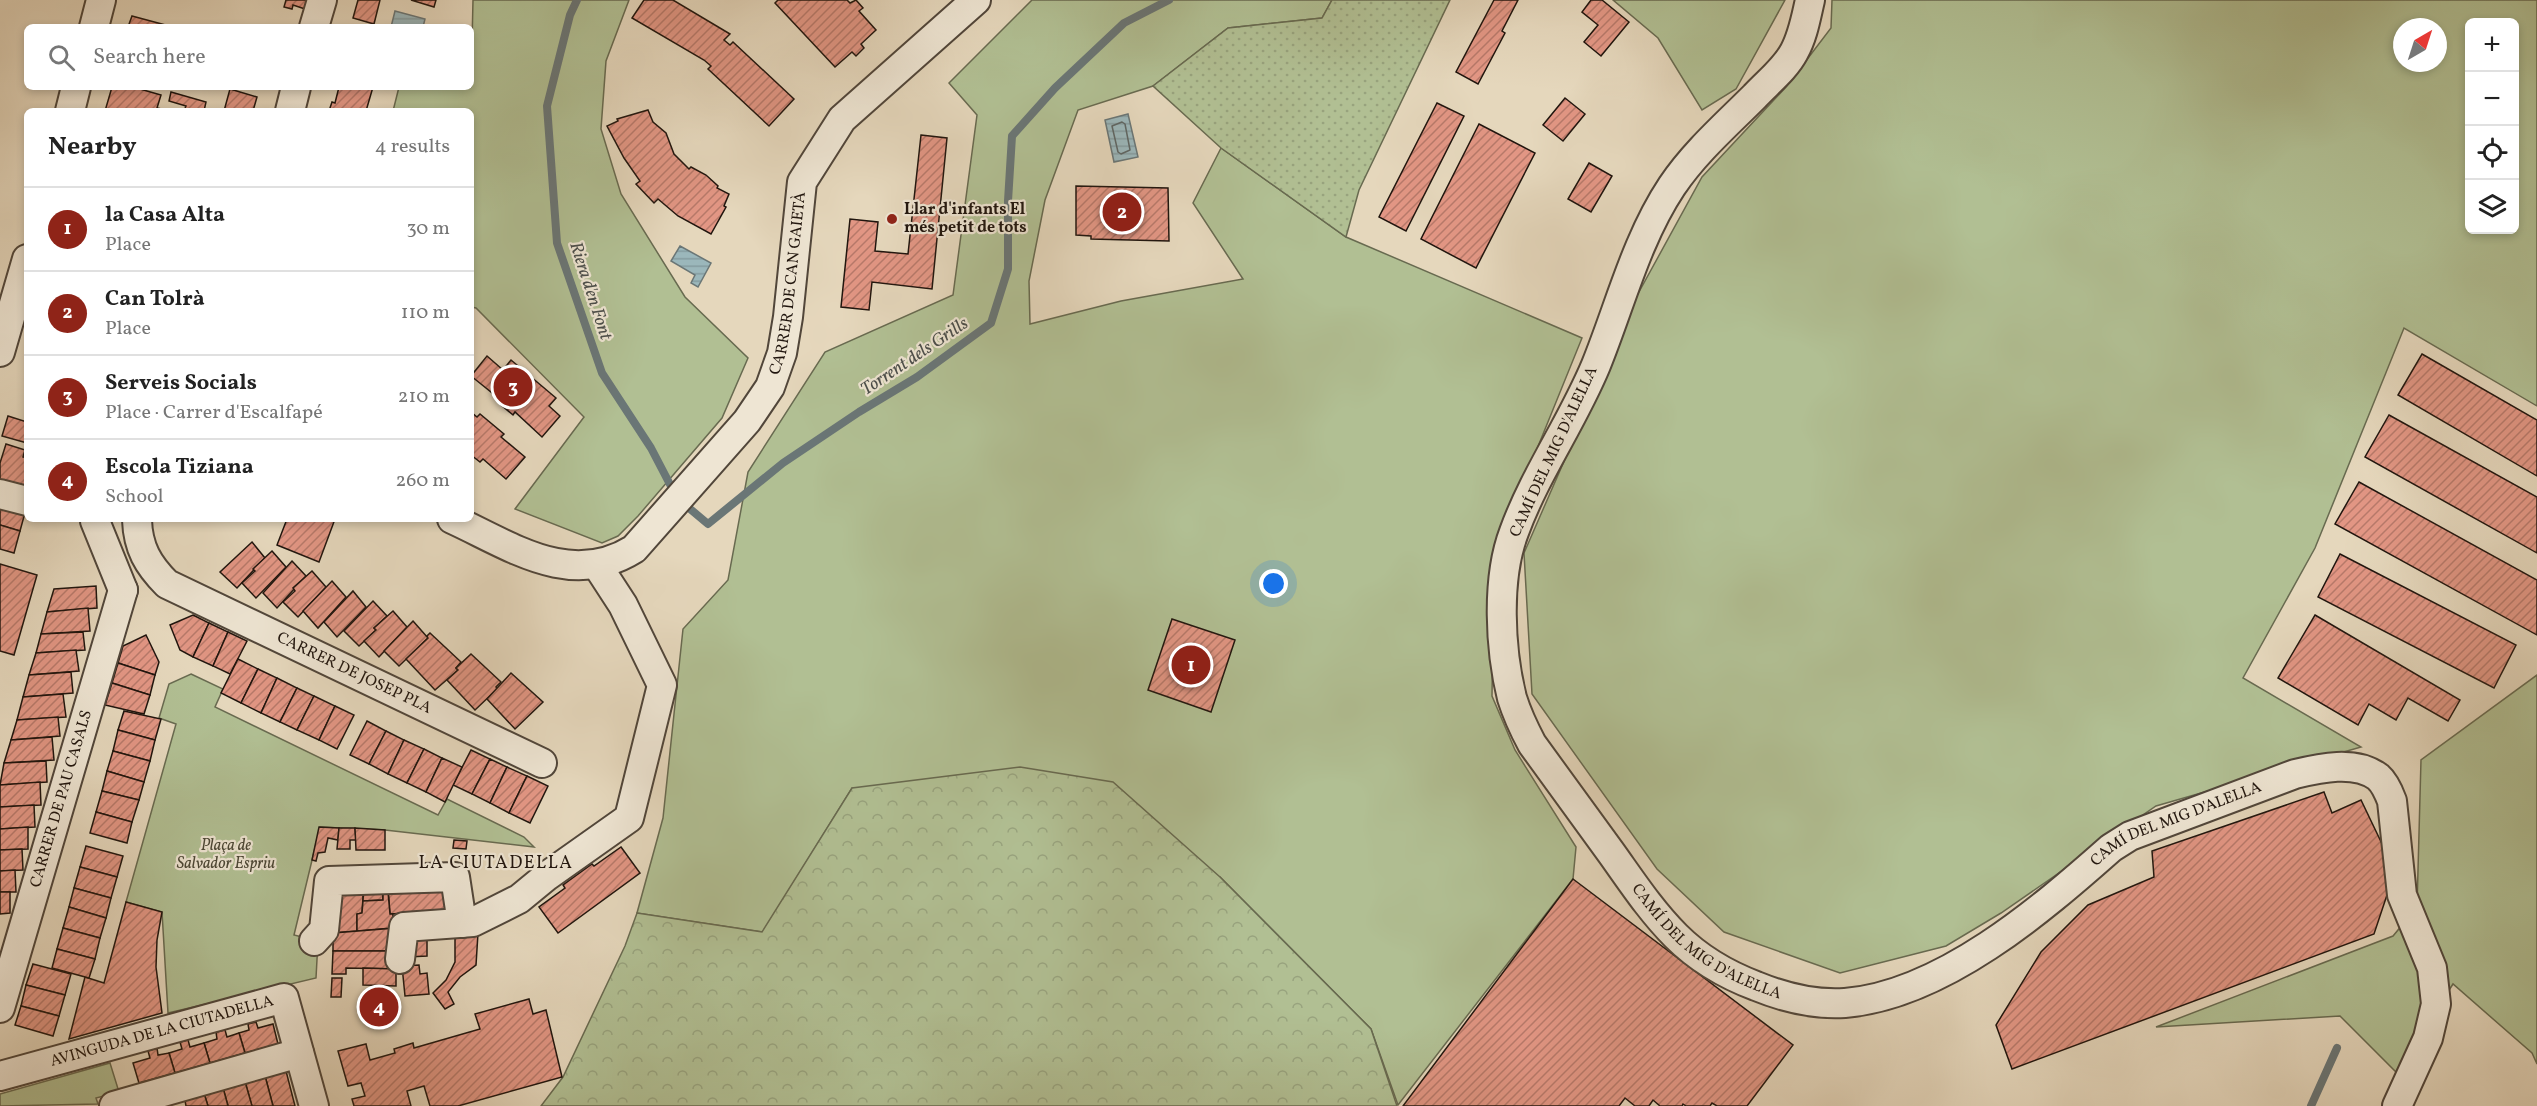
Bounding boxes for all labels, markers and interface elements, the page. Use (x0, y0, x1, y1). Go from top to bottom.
north arrow (2393, 18, 2447, 72)
map controls (2465, 18, 2519, 234)
button: + (2465, 18, 2519, 72)
search box (24, 24, 474, 90)
icon: search (45, 41, 78, 74)
text: Search here (93, 42, 206, 73)
button: − (2465, 72, 2519, 126)
button: locate (2465, 126, 2519, 180)
text: Nearby (48, 129, 137, 165)
text: 4 results (375, 133, 450, 161)
button: layers (2465, 180, 2519, 234)
pin: 2 (1102, 190, 1142, 234)
street label: CARRER DE CAN GAIETÀ (764, 191, 812, 378)
place label: Llar d'infants El més petit de tots (904, 199, 1027, 239)
text: la Casa Alta (105, 200, 225, 231)
marker: Llar d'infants El més petit de tots (885, 212, 899, 226)
text: 1 (63, 215, 72, 243)
text: 30 m (406, 215, 450, 243)
text: Place (105, 231, 151, 259)
water label: Riera d'en Font (562, 239, 618, 344)
text: Can Tolrà (105, 284, 205, 315)
text: 2 (62, 299, 73, 327)
text: 110 m (401, 299, 450, 327)
water label: Torrent dels Grills (856, 312, 974, 402)
text: Place (105, 315, 151, 343)
street label: CAMÍ DEL MIG D'ALELLA (1505, 363, 1603, 541)
pin: 3 (494, 364, 532, 410)
text: Serveis Socials (105, 368, 257, 399)
text: 3 (62, 383, 73, 411)
text: 210 m (398, 383, 450, 411)
text: Place · Carrer d'Escalfapé (105, 399, 323, 427)
text: Escola Tiziana (105, 452, 254, 483)
text: 4 (61, 467, 74, 495)
text: 260 m (395, 467, 450, 495)
text: School (105, 483, 163, 511)
your location (1259, 569, 1288, 598)
street label: CARRER DE JOSEP PLA (273, 627, 435, 720)
pin: 1 (1172, 642, 1210, 688)
street label: CARRER DE PAU CASALS (25, 707, 98, 890)
street label: CAMÍ DEL MIG D'ALELLA (2086, 777, 2265, 872)
park label: Plaça de Salvador Espriu (177, 835, 275, 875)
district label: LA CIUTADELLA (419, 851, 573, 876)
street label: CAMÍ DEL MIG D'ALELLA (1626, 879, 1784, 1005)
pin: 4 (360, 984, 398, 1030)
street label: AVINGUDA DE LA CIUTADELLA (48, 990, 276, 1073)

